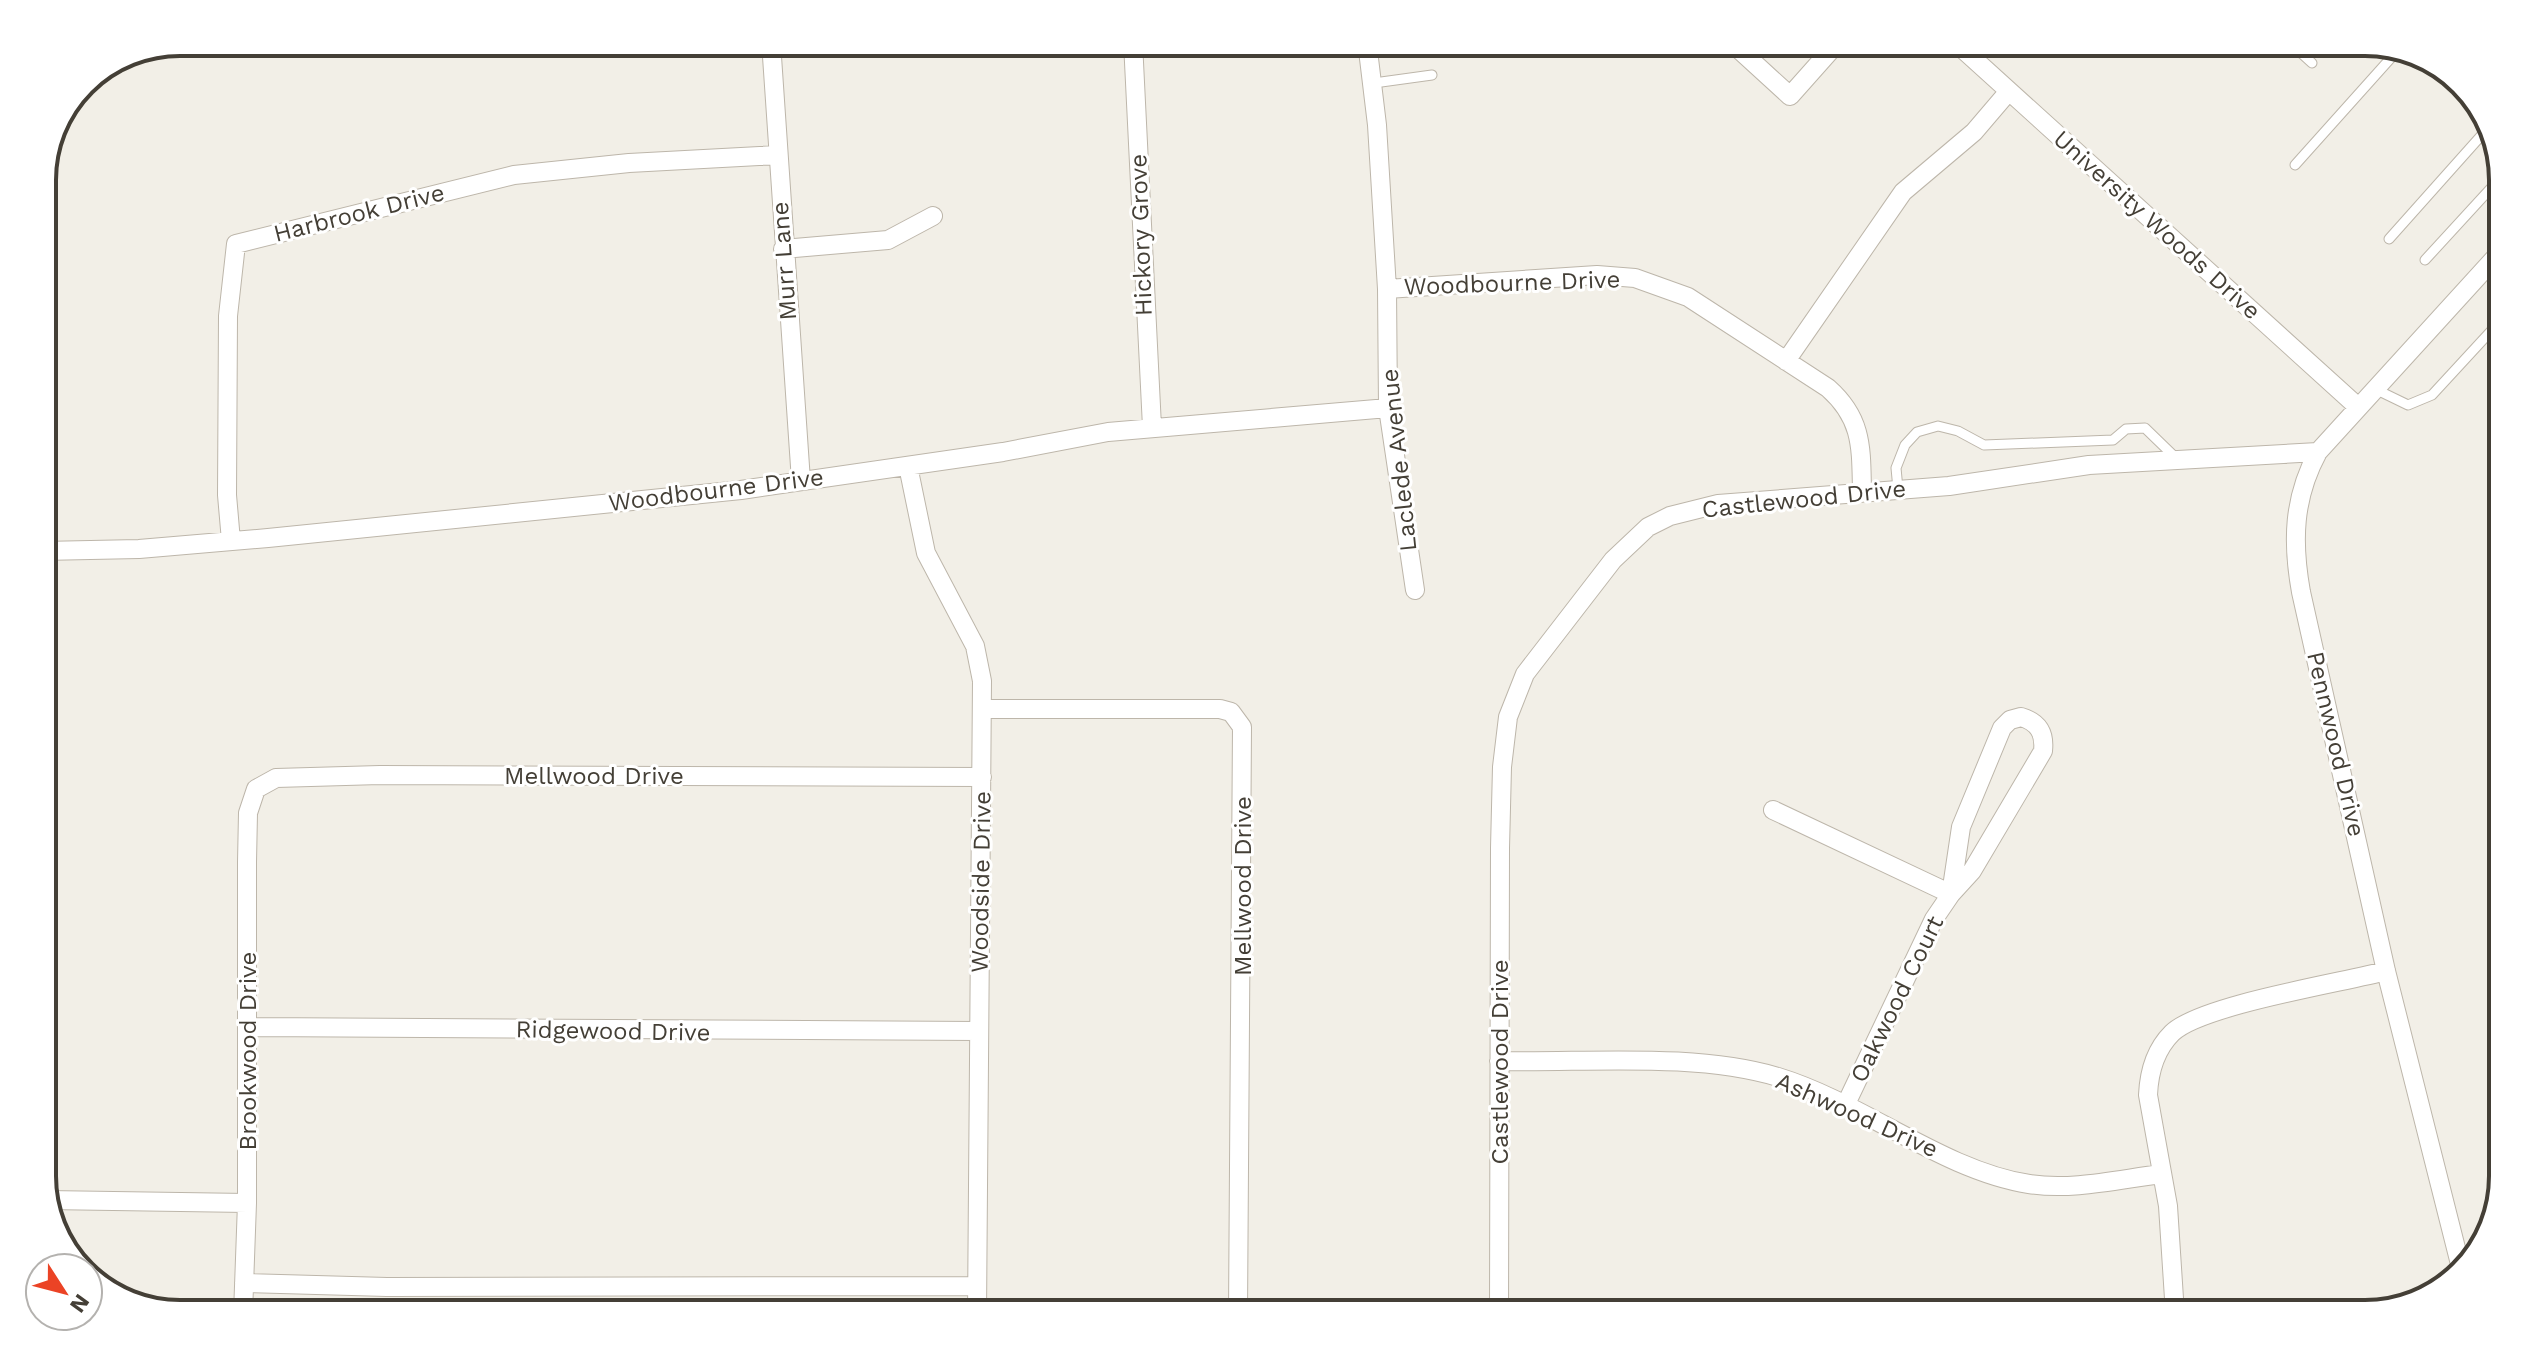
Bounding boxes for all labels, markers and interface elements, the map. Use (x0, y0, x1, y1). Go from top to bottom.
street label: University Woods Drive (2048, 125, 2266, 325)
street label: Hickory Grove (1124, 153, 1158, 317)
street label: Harbrook Drive (271, 178, 447, 248)
street label: Murr Lane (766, 201, 802, 321)
street label: Woodbourne Drive (1403, 265, 1621, 301)
street label: Laclede Avenue (1375, 367, 1423, 553)
street label: Woodbourne Drive (607, 463, 825, 517)
street label: Castlewood Drive (1701, 474, 1907, 524)
street label: Pennwood Drive (2301, 649, 2371, 839)
street label: Mellwood Drive (504, 762, 684, 790)
street label: Woodside Drive (965, 791, 997, 973)
street label: Mellwood Drive (1229, 796, 1257, 976)
street label: Oakwood Court (1845, 911, 1949, 1087)
street label: Brookwood Drive (234, 952, 262, 1150)
street label: Castlewood Drive (1486, 959, 1514, 1165)
street label: Ridgewood Drive (515, 1015, 711, 1047)
street label: Ashwood Drive (1772, 1067, 1942, 1163)
north arrow (24, 1252, 104, 1332)
text: N (65, 1290, 95, 1317)

